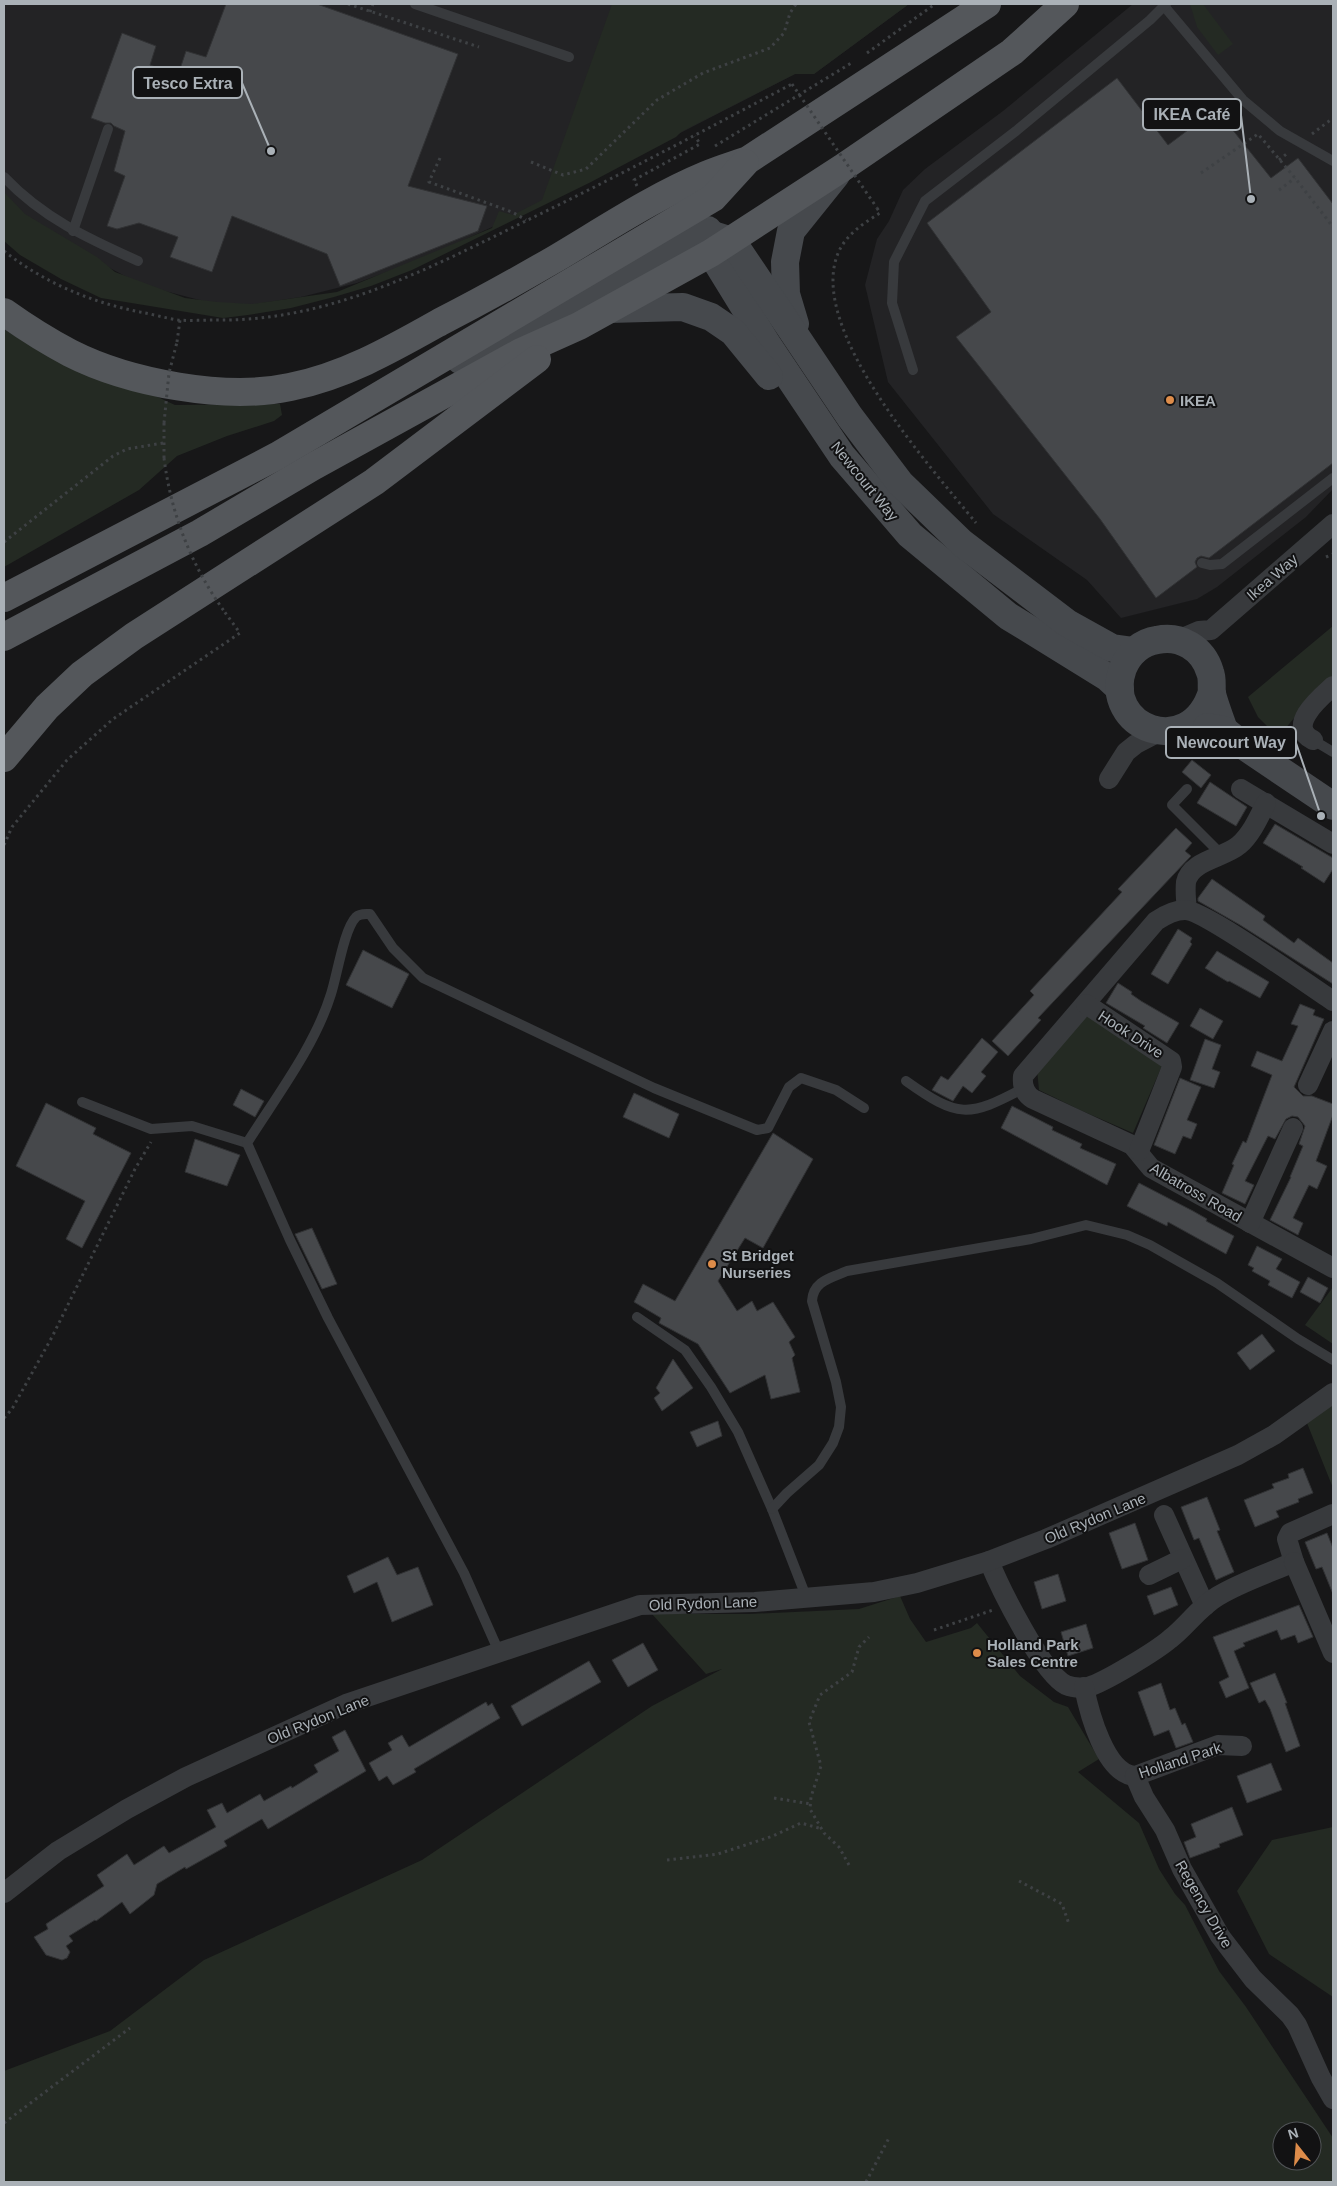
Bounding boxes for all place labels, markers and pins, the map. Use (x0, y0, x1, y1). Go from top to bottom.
callout: Tesco Extra (133, 67, 242, 98)
callout: IKEA Café (1143, 99, 1241, 130)
place label: IKEA (1180, 392, 1216, 409)
marker: IKEA (1164, 394, 1176, 406)
callout: Newcourt Way (1166, 727, 1296, 758)
place label: St Bridget Nurseries (722, 1247, 794, 1281)
marker: St Bridget Nurseries (706, 1258, 718, 1270)
place label: Holland Park Sales Centre (987, 1636, 1079, 1670)
marker: Holland Park Sales Centre (971, 1647, 983, 1659)

